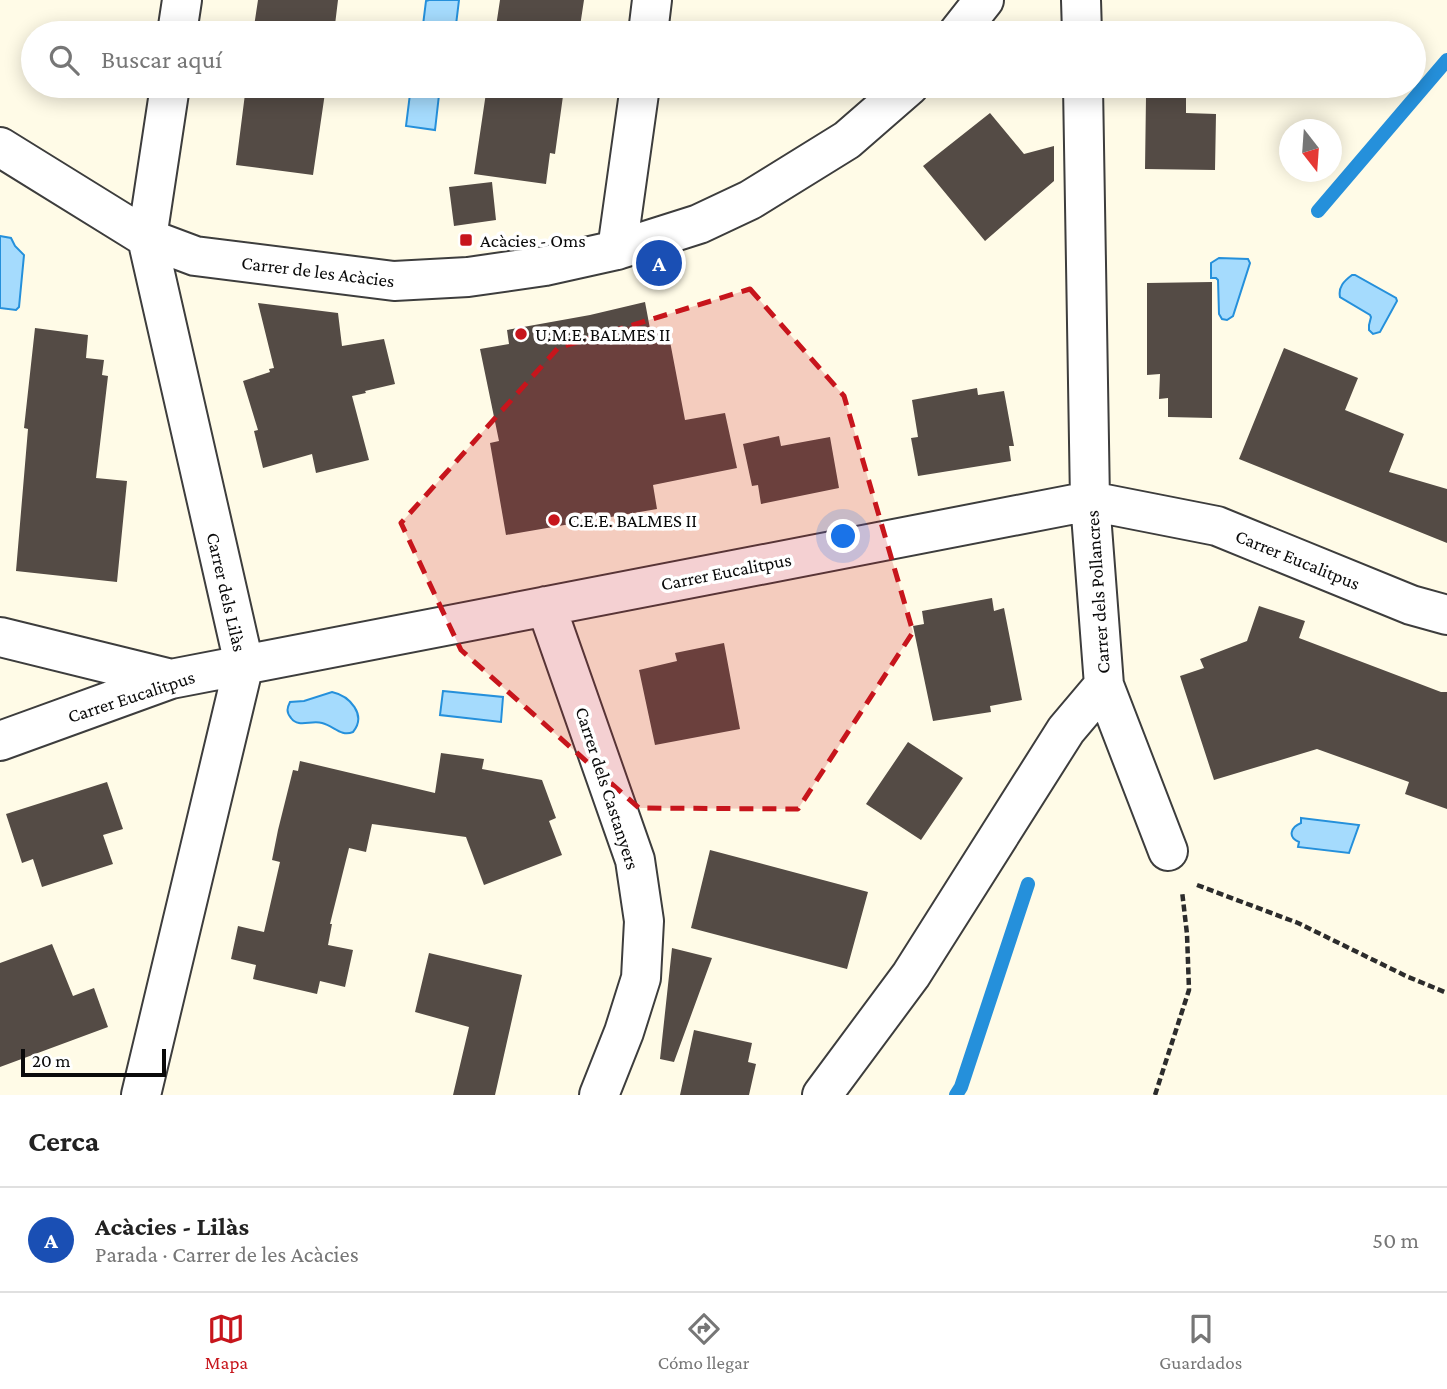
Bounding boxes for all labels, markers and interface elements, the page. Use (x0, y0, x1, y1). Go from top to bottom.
search box (21, 21, 1426, 98)
icon: search (45, 41, 83, 79)
text: Buscar aquí (101, 45, 222, 74)
north arrow (1279, 119, 1342, 182)
place label: Acàcies - Oms (480, 230, 586, 251)
marker: Acàcies - Oms (458, 232, 474, 248)
pin: A (636, 237, 682, 289)
street label: Carrer de les Acàcies (240, 252, 396, 291)
place label: U.M.E. BALMES II (535, 324, 670, 345)
marker: U.M.E. BALMES II (513, 326, 529, 342)
place label: C.E.E. BALMES II (568, 510, 697, 531)
street label: Carrer dels Pollancres (1081, 510, 1114, 674)
marker: C.E.E. BALMES II (546, 512, 562, 528)
your location (826, 519, 860, 553)
street label: Carrer Eucalitpus (1233, 525, 1363, 594)
street label: Carrer dels Lilàs (203, 530, 250, 654)
street label: Carrer Eucalitpus (659, 549, 793, 594)
street label: Carrer Eucalitpus (65, 666, 197, 727)
street label: Carrer dels Castanyers (571, 704, 644, 872)
scale bar (21, 1046, 166, 1078)
text: 20 m (32, 1050, 71, 1071)
text: Cerca (28, 1124, 99, 1157)
text: Acàcies - Lilàs (95, 1212, 249, 1241)
text: A (44, 1227, 58, 1253)
text: 50 m (1372, 1227, 1419, 1253)
text: Parada · Carrer de les Acàcies (95, 1241, 359, 1267)
tab: Mapa (205, 1310, 248, 1373)
tab: Cómo llegar (658, 1310, 750, 1373)
tab: Guardados (1159, 1310, 1242, 1373)

